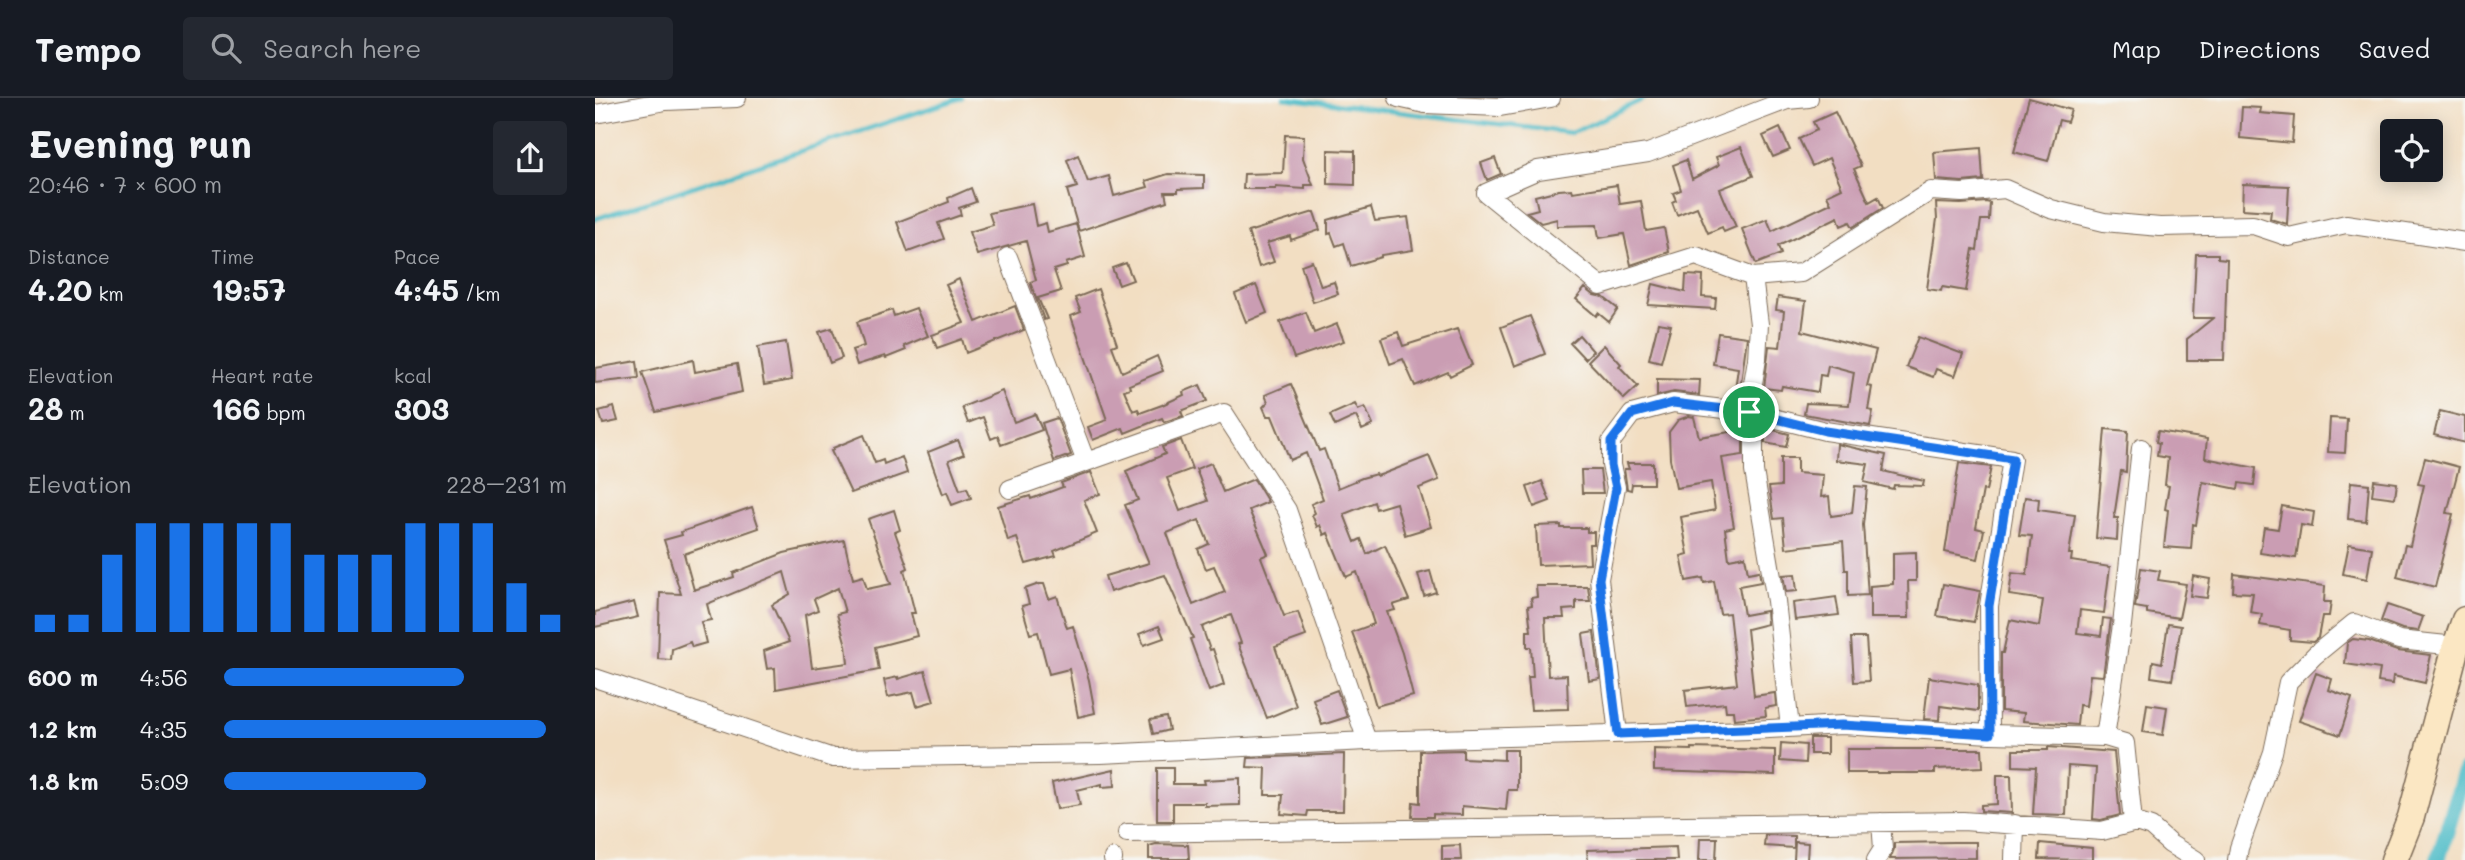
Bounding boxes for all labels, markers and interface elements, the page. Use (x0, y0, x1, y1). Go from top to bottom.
search box (183, 17, 673, 80)
text: Tempo (35, 27, 141, 70)
icon: search (207, 29, 245, 67)
text: Search here (263, 31, 421, 65)
text: Map (2112, 33, 2161, 64)
text: Directions (2199, 33, 2321, 64)
text: Saved (2359, 33, 2430, 64)
text: Evening run (28, 118, 252, 168)
map controls (2380, 119, 2443, 182)
button: locate (2380, 119, 2443, 182)
button: share (493, 121, 567, 195)
text: 20:46 · 7 × 600 m (28, 169, 222, 199)
text: Distance (28, 244, 110, 269)
text: Time (211, 244, 254, 269)
text: Pace (394, 244, 440, 269)
text: 4.20 (28, 269, 92, 309)
text: 19:57 (211, 269, 286, 309)
text: 4:45 (394, 269, 459, 309)
text: km (92, 281, 124, 306)
text: /km (459, 281, 500, 306)
text: Elevation (28, 363, 113, 388)
text: Heart rate (211, 363, 314, 388)
text: kcal (394, 363, 432, 388)
pin (1719, 382, 1779, 442)
text: 28 (28, 388, 63, 428)
text: 166 (211, 388, 261, 428)
text: 303 (394, 388, 449, 428)
icon: arrive (1730, 393, 1768, 431)
text: m (63, 400, 85, 425)
text: bpm (261, 400, 306, 425)
text: Elevation (28, 469, 131, 499)
text: 228–231 m (446, 469, 567, 499)
text: 600 m (28, 662, 98, 692)
text: 4:56 (140, 662, 188, 692)
text: 1.2 km (28, 714, 97, 744)
text: 4:35 (140, 714, 188, 744)
text: 1.8 km (28, 766, 98, 796)
text: 5:09 (140, 766, 188, 796)

